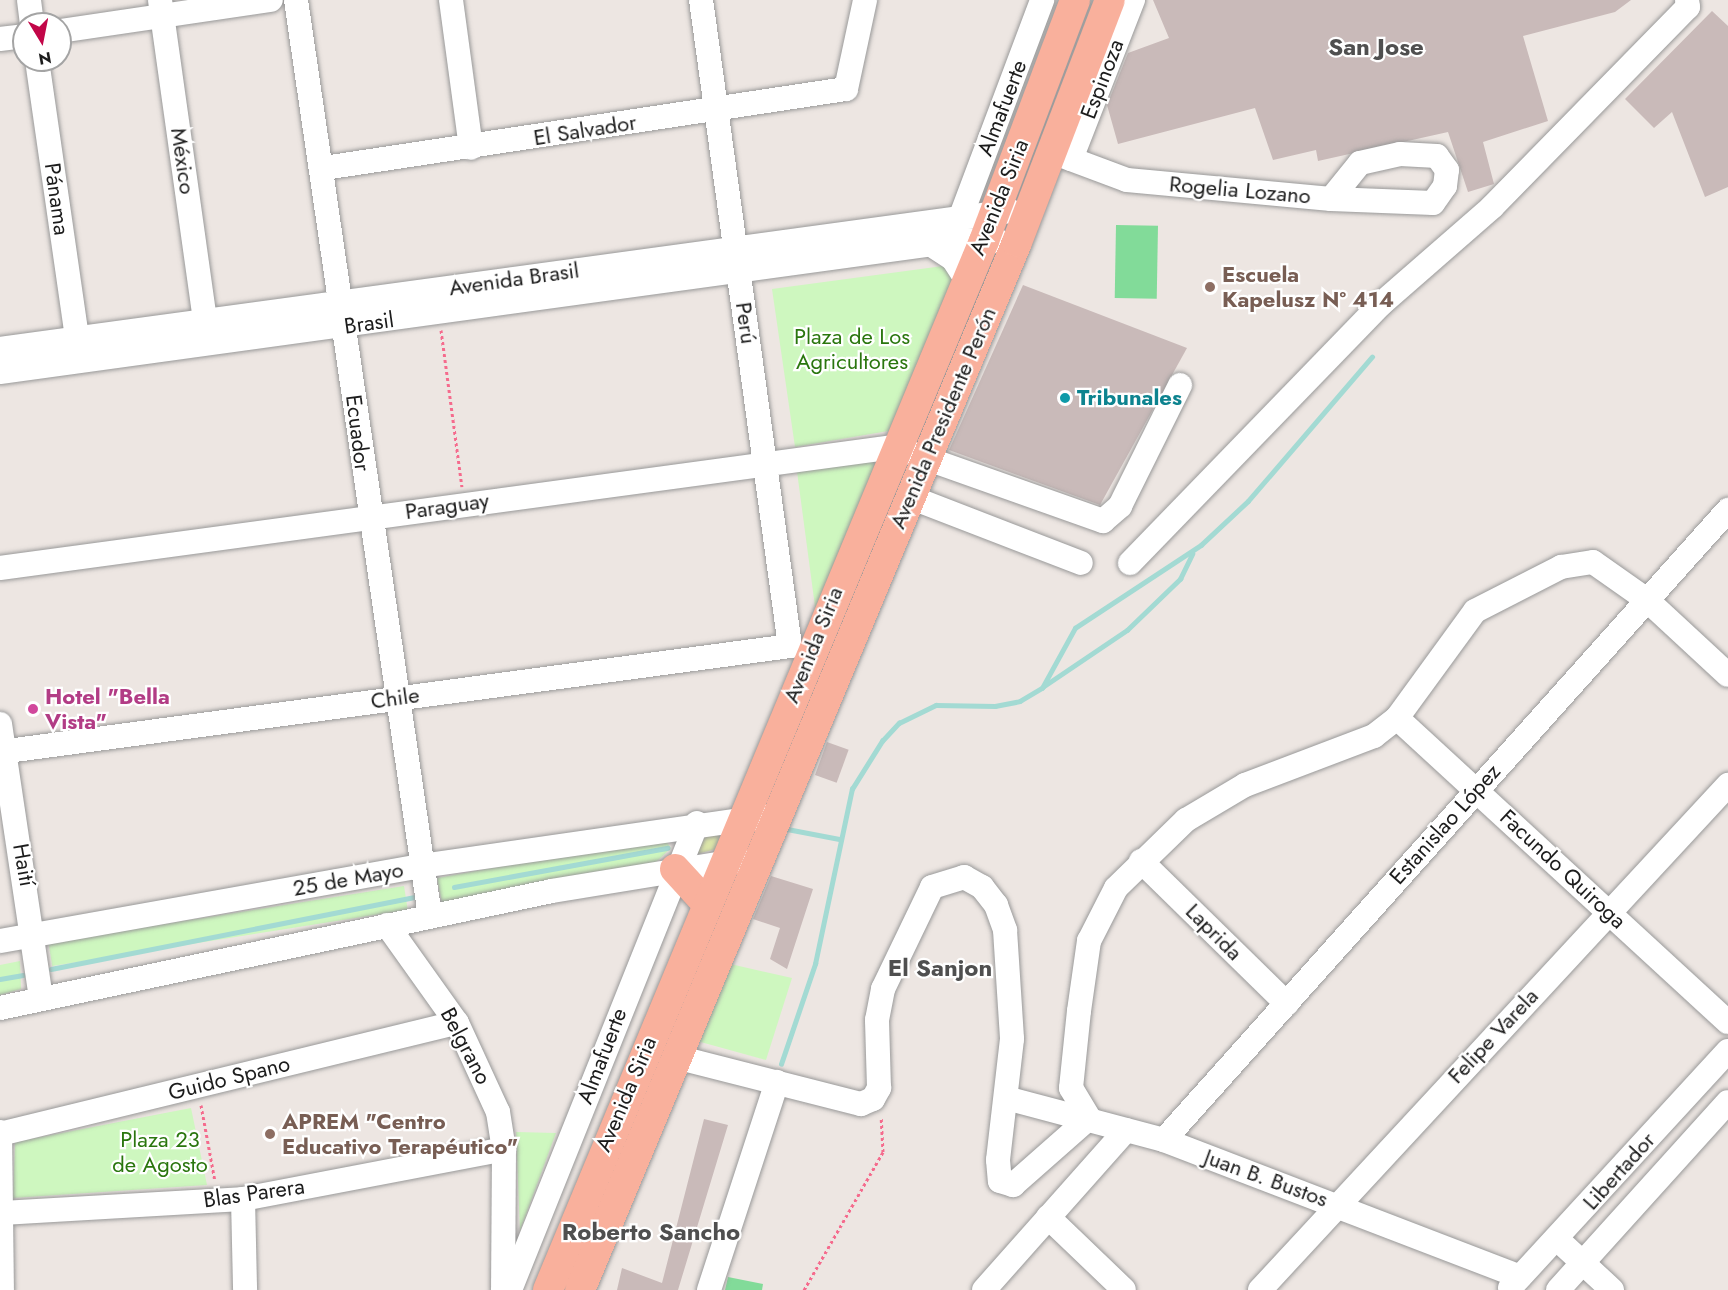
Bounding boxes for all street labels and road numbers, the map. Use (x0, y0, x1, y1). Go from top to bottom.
street label: Espinoza (1075, 35, 1129, 123)
street label: Almafuerte (972, 56, 1032, 160)
street label: El Salvador (532, 109, 638, 151)
street label: México (165, 126, 201, 196)
street label: Avenida Siria (964, 135, 1034, 259)
street label: Pánama (39, 161, 75, 237)
street label: Rogelia Lozano (1168, 171, 1312, 209)
street label: Avenida Brasil (447, 257, 581, 301)
street label: Perú (730, 300, 762, 346)
street label: Avenida Presidente Perón (884, 303, 1002, 533)
street label: Brasil (342, 306, 396, 340)
street label: Ecuador (340, 393, 376, 473)
street label: Paraguay (403, 487, 491, 525)
street label: Avenida Siria (778, 583, 848, 707)
street label: Chile (369, 682, 421, 714)
street label: Estanislao López (1384, 758, 1506, 890)
street label: Facundo Quiroga (1495, 804, 1631, 934)
street label: Haití (7, 842, 41, 888)
street label: 25 de Mayo (291, 856, 405, 902)
street label: Laprida (1180, 898, 1248, 966)
street label: Felipe Varela (1442, 983, 1544, 1089)
street label: Belgrano (435, 1003, 497, 1089)
street label: Almafuerte (572, 1004, 632, 1108)
street label: Avenida Siria (590, 1032, 662, 1156)
street label: Guido Spano (166, 1050, 292, 1106)
street label: Libertador (1577, 1127, 1661, 1215)
street label: Juan B. Bustos (1201, 1143, 1331, 1213)
street label: Blas Parera (202, 1173, 306, 1213)

